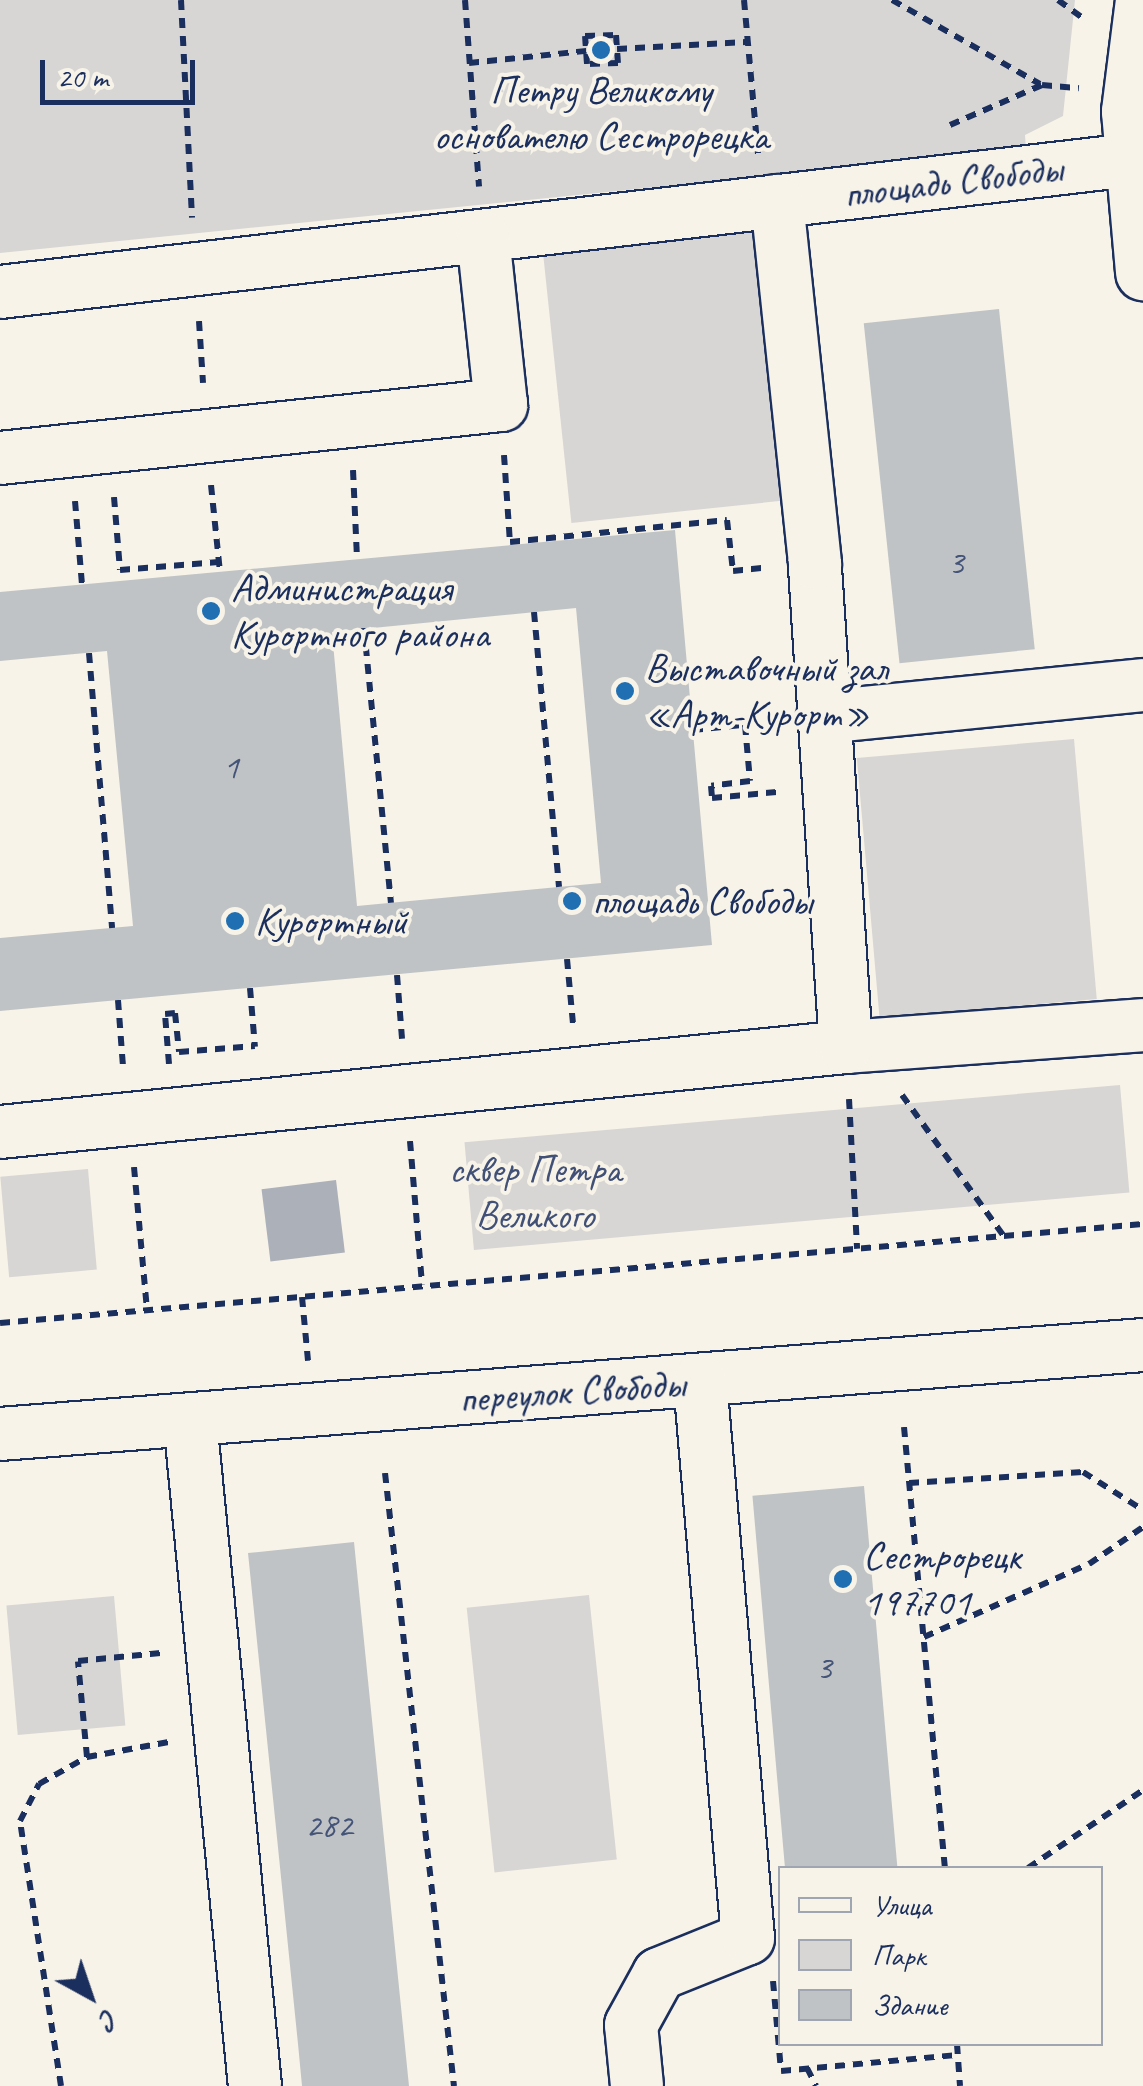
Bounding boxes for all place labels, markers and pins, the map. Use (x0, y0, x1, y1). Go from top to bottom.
marker: Петру Великому основателю Сестрорецка (590, 39, 612, 61)
place label: Петру Великому основателю Сестрорецка (432, 66, 770, 160)
place label: Администрация Курортного района (231, 564, 490, 658)
marker: Администрация Курортного района (200, 600, 222, 622)
place label: Выставочный зал «Арт-Курорт» (645, 644, 887, 738)
marker: Выставочный зал «Арт-Курорт» (614, 680, 636, 702)
place label: площадь Свободы (592, 877, 809, 925)
marker: площадь Свободы (561, 890, 583, 912)
place label: Курортный (255, 897, 407, 945)
marker: Курортный (224, 910, 246, 932)
place label: Сестрорецк 197701 (863, 1532, 1021, 1626)
marker: Сестрорецк 197701 (832, 1568, 854, 1590)

